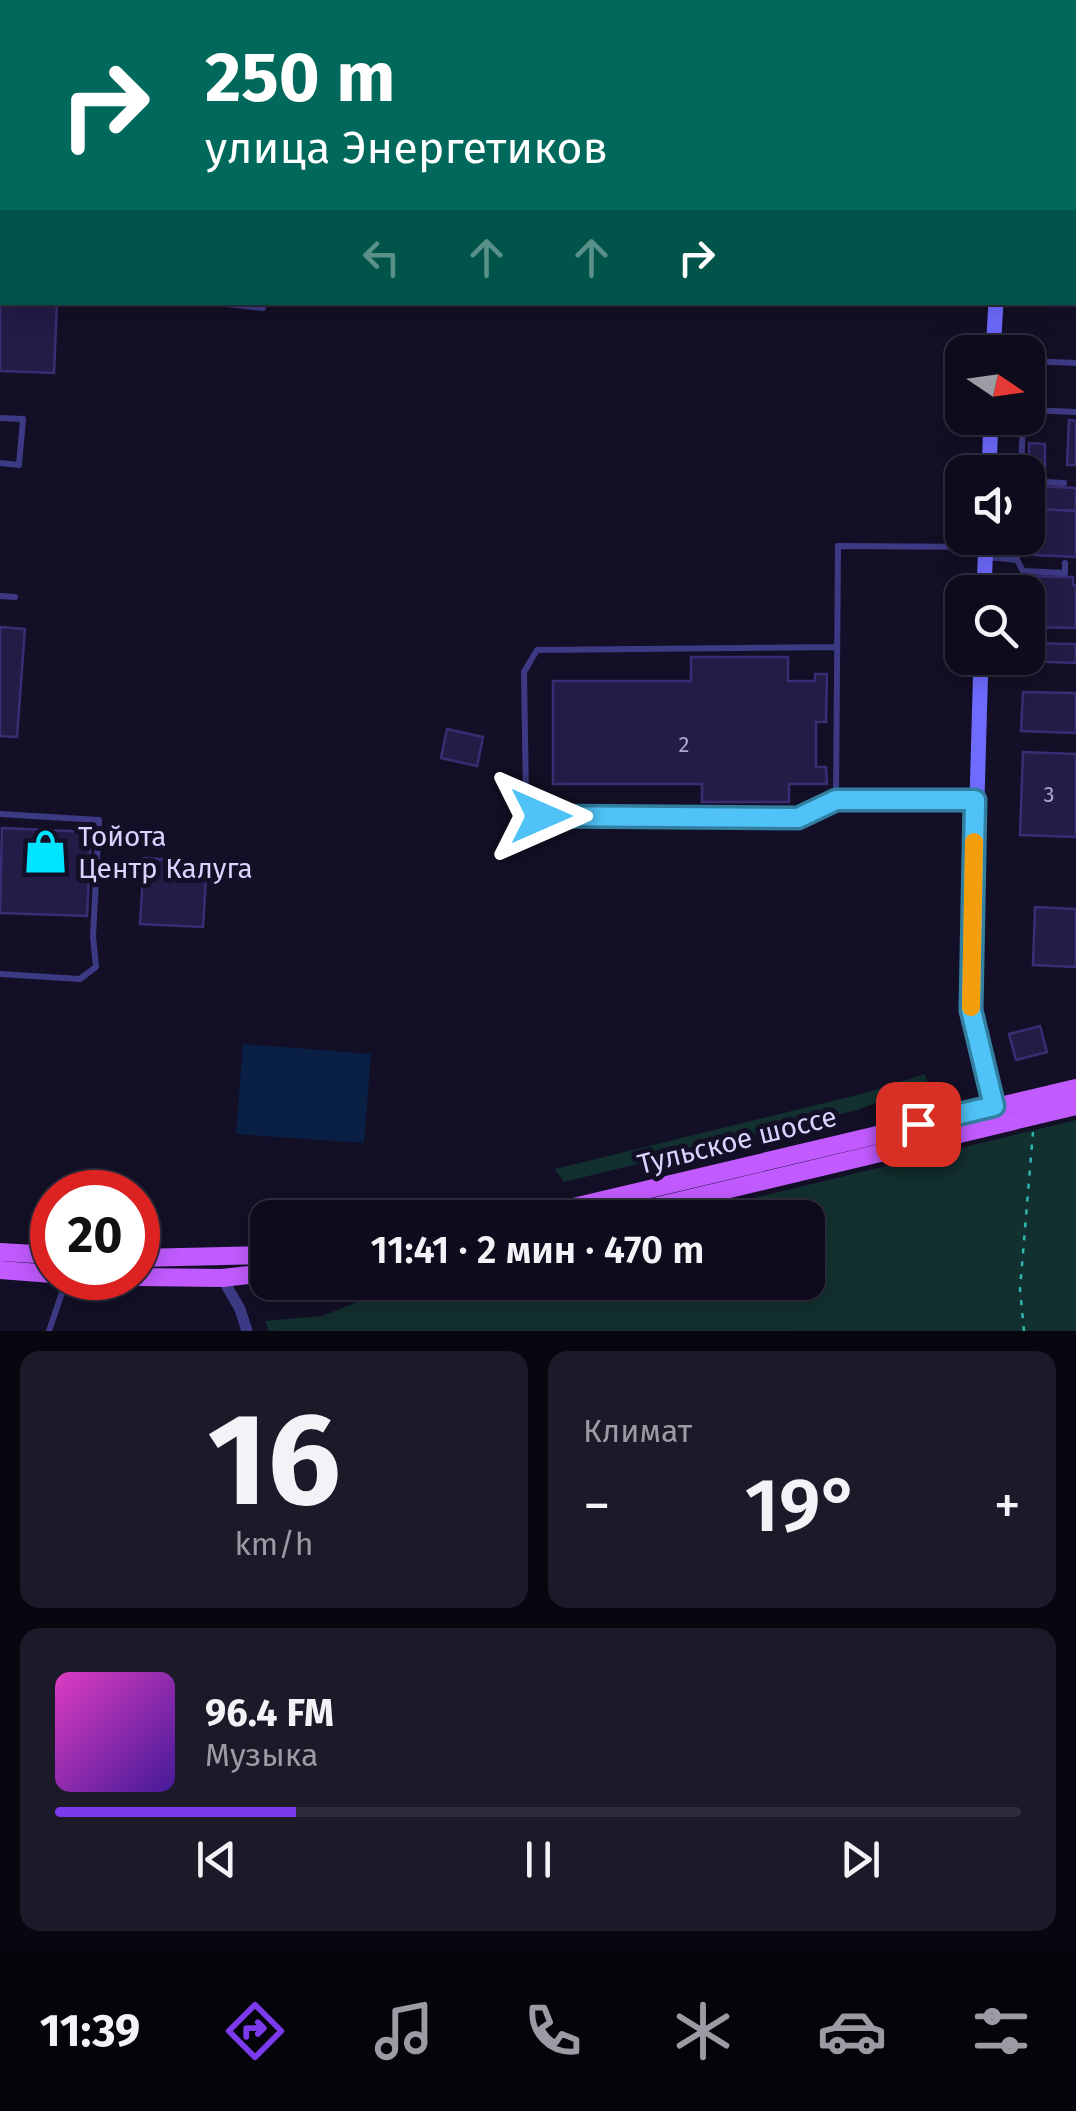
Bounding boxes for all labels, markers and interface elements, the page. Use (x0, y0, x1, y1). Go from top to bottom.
text: 250 m (205, 36, 395, 120)
icon: right (40, 40, 170, 170)
text: улица Энергетиков (205, 121, 608, 175)
icon: left (354, 230, 409, 285)
icon: ahead (459, 230, 514, 285)
icon: ahead (564, 230, 619, 285)
icon: right (669, 230, 724, 285)
north arrow (945, 335, 1045, 435)
map controls (945, 335, 1045, 675)
button: sound (945, 455, 1045, 555)
button: search (945, 575, 1045, 675)
house number: 2 (679, 731, 689, 758)
position arrow (489, 764, 593, 868)
house number: 3 (1044, 781, 1054, 808)
place label: Тойота Центр Калуга (78, 820, 253, 885)
shop icon: Тойота Центр Калуга (21, 828, 69, 876)
pin (876, 1082, 961, 1167)
icon: arrive (891, 1097, 946, 1152)
street label: Тульское шоссе (634, 1100, 840, 1181)
speed limit sign: 20 (30, 1170, 160, 1300)
text: 11:41 · 2 мин · 470 m (370, 1227, 705, 1273)
text: 16 (207, 1382, 341, 1538)
text: Климат (583, 1412, 692, 1450)
text: 19° (745, 1461, 859, 1551)
text: − (583, 1473, 611, 1539)
text: + (994, 1473, 1021, 1539)
text: km/h (234, 1525, 314, 1563)
text: 96.4 FM (205, 1690, 334, 1736)
text: Музыка (205, 1736, 318, 1774)
icon: previous (189, 1832, 244, 1887)
icon: pause (511, 1832, 566, 1887)
icon: next (833, 1832, 888, 1887)
icon: directions (220, 1996, 290, 2066)
icon: music (369, 1996, 439, 2066)
icon: phone (518, 1996, 588, 2066)
icon: climate (668, 1996, 738, 2066)
icon: car (817, 1996, 887, 2066)
icon: filters (966, 1996, 1036, 2066)
text: 11:39 (40, 2004, 140, 2058)

